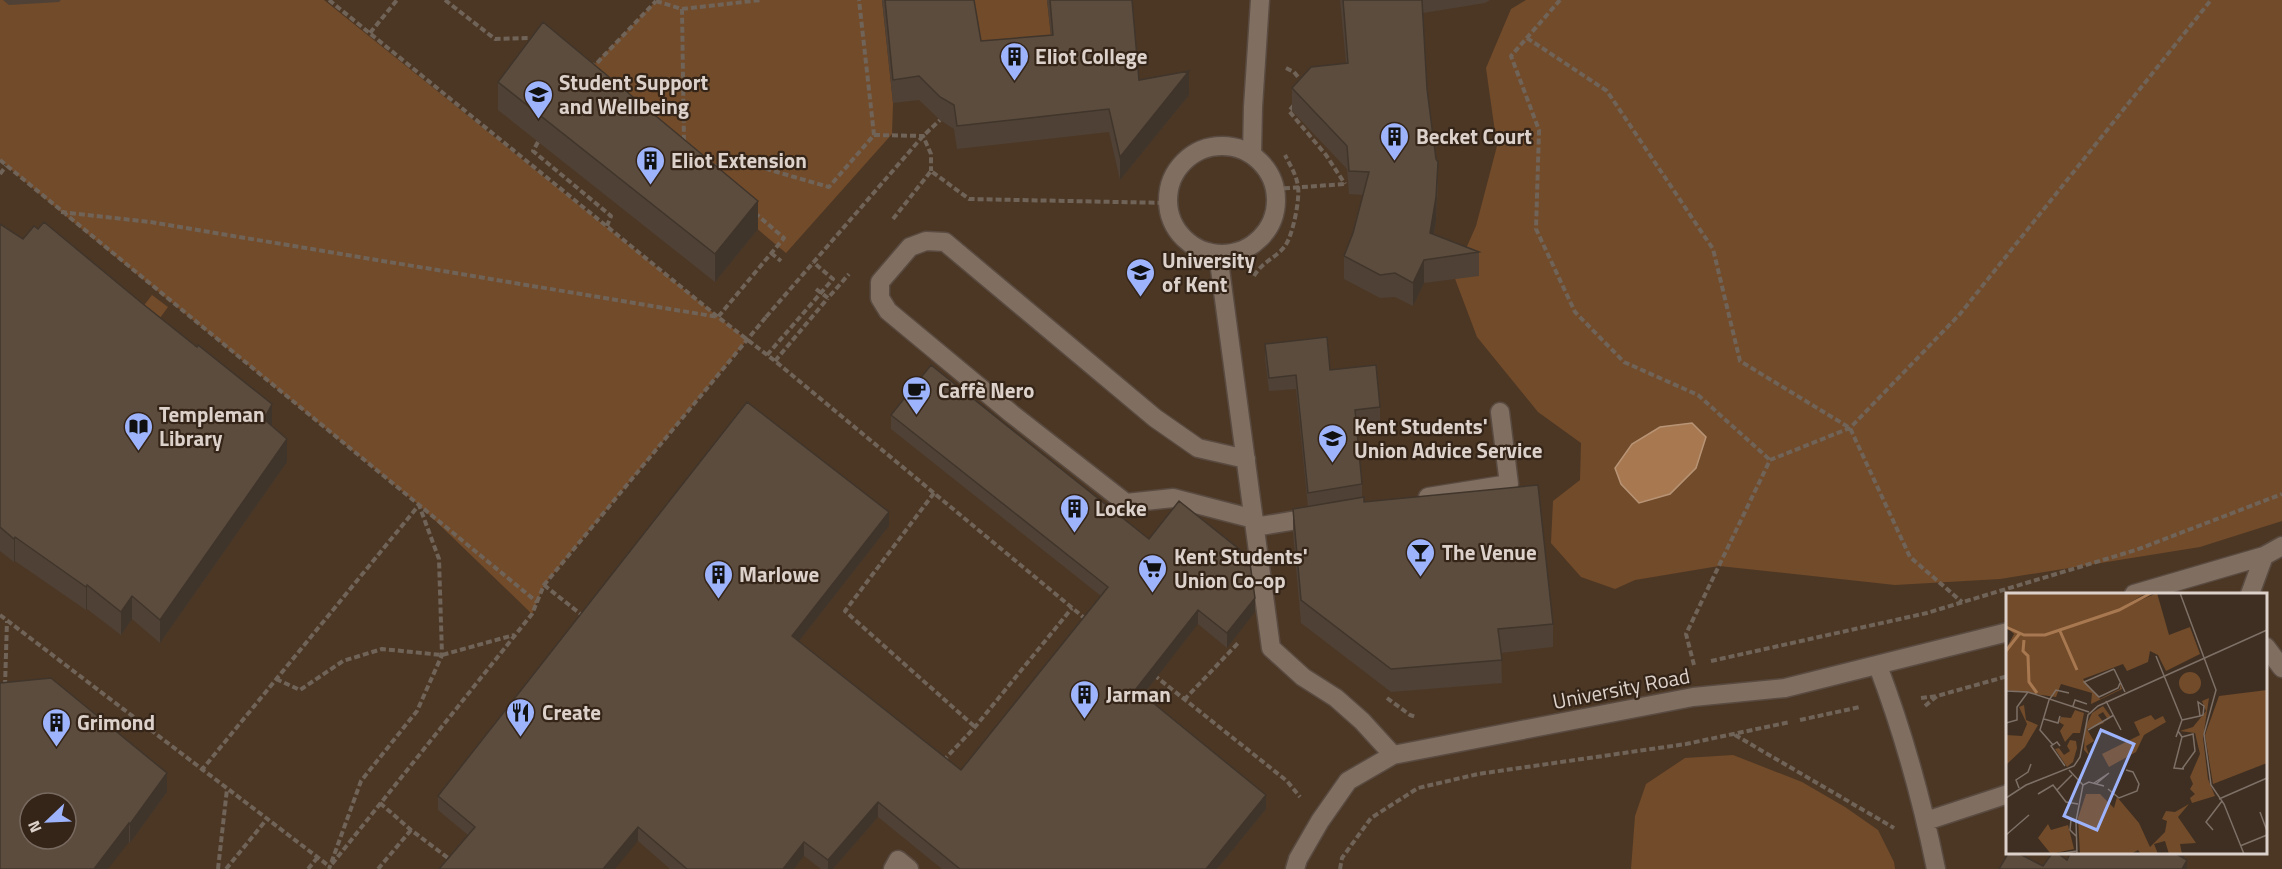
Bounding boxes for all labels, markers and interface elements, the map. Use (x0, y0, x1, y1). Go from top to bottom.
building icon: Eliot College (998, 40, 1030, 82)
place label: Eliot College (1035, 40, 1148, 72)
place label: Student Support and Wellbeing (559, 66, 709, 122)
school or university icon: Student Support and Wellbeing (522, 78, 554, 120)
building icon: Becket Court (1379, 120, 1411, 162)
place label: Becket Court (1416, 120, 1532, 152)
building icon: Eliot Extension (634, 144, 666, 186)
place label: Eliot Extension (671, 144, 807, 176)
place label: University of Kent (1162, 244, 1255, 300)
school or university icon: University of Kent (1125, 256, 1157, 298)
cafe icon: Caffè Nero (901, 374, 933, 416)
place label: Caffè Nero (938, 374, 1035, 406)
place label: Templeman Library (159, 398, 265, 454)
library icon: Templeman Library (122, 410, 154, 452)
place label: Kent Students' Union Advice Service (1354, 410, 1542, 466)
school or university icon: Kent Students' Union Advice Service (1317, 422, 1349, 464)
building icon: Locke (1058, 492, 1090, 534)
place label: Locke (1095, 492, 1147, 524)
bar icon: The Venue (1405, 536, 1437, 578)
place label: The Venue (1442, 536, 1537, 568)
place label: Kent Students' Union Co-op (1174, 540, 1308, 596)
supermarket icon: Kent Students' Union Co-op (1137, 552, 1169, 594)
building icon: Marlowe (702, 558, 734, 600)
place label: Marlowe (739, 558, 819, 590)
inset map (2006, 593, 2267, 854)
street label: University Road (1550, 659, 1692, 717)
building icon: Jarman (1069, 678, 1101, 720)
place label: Jarman (1106, 678, 1171, 710)
restaurant icon: Create (505, 696, 537, 738)
place label: Create (542, 696, 601, 728)
building icon: Grimond (40, 706, 72, 748)
place label: Grimond (77, 706, 155, 738)
north arrow (18, 791, 78, 851)
text: N (21, 817, 47, 837)

